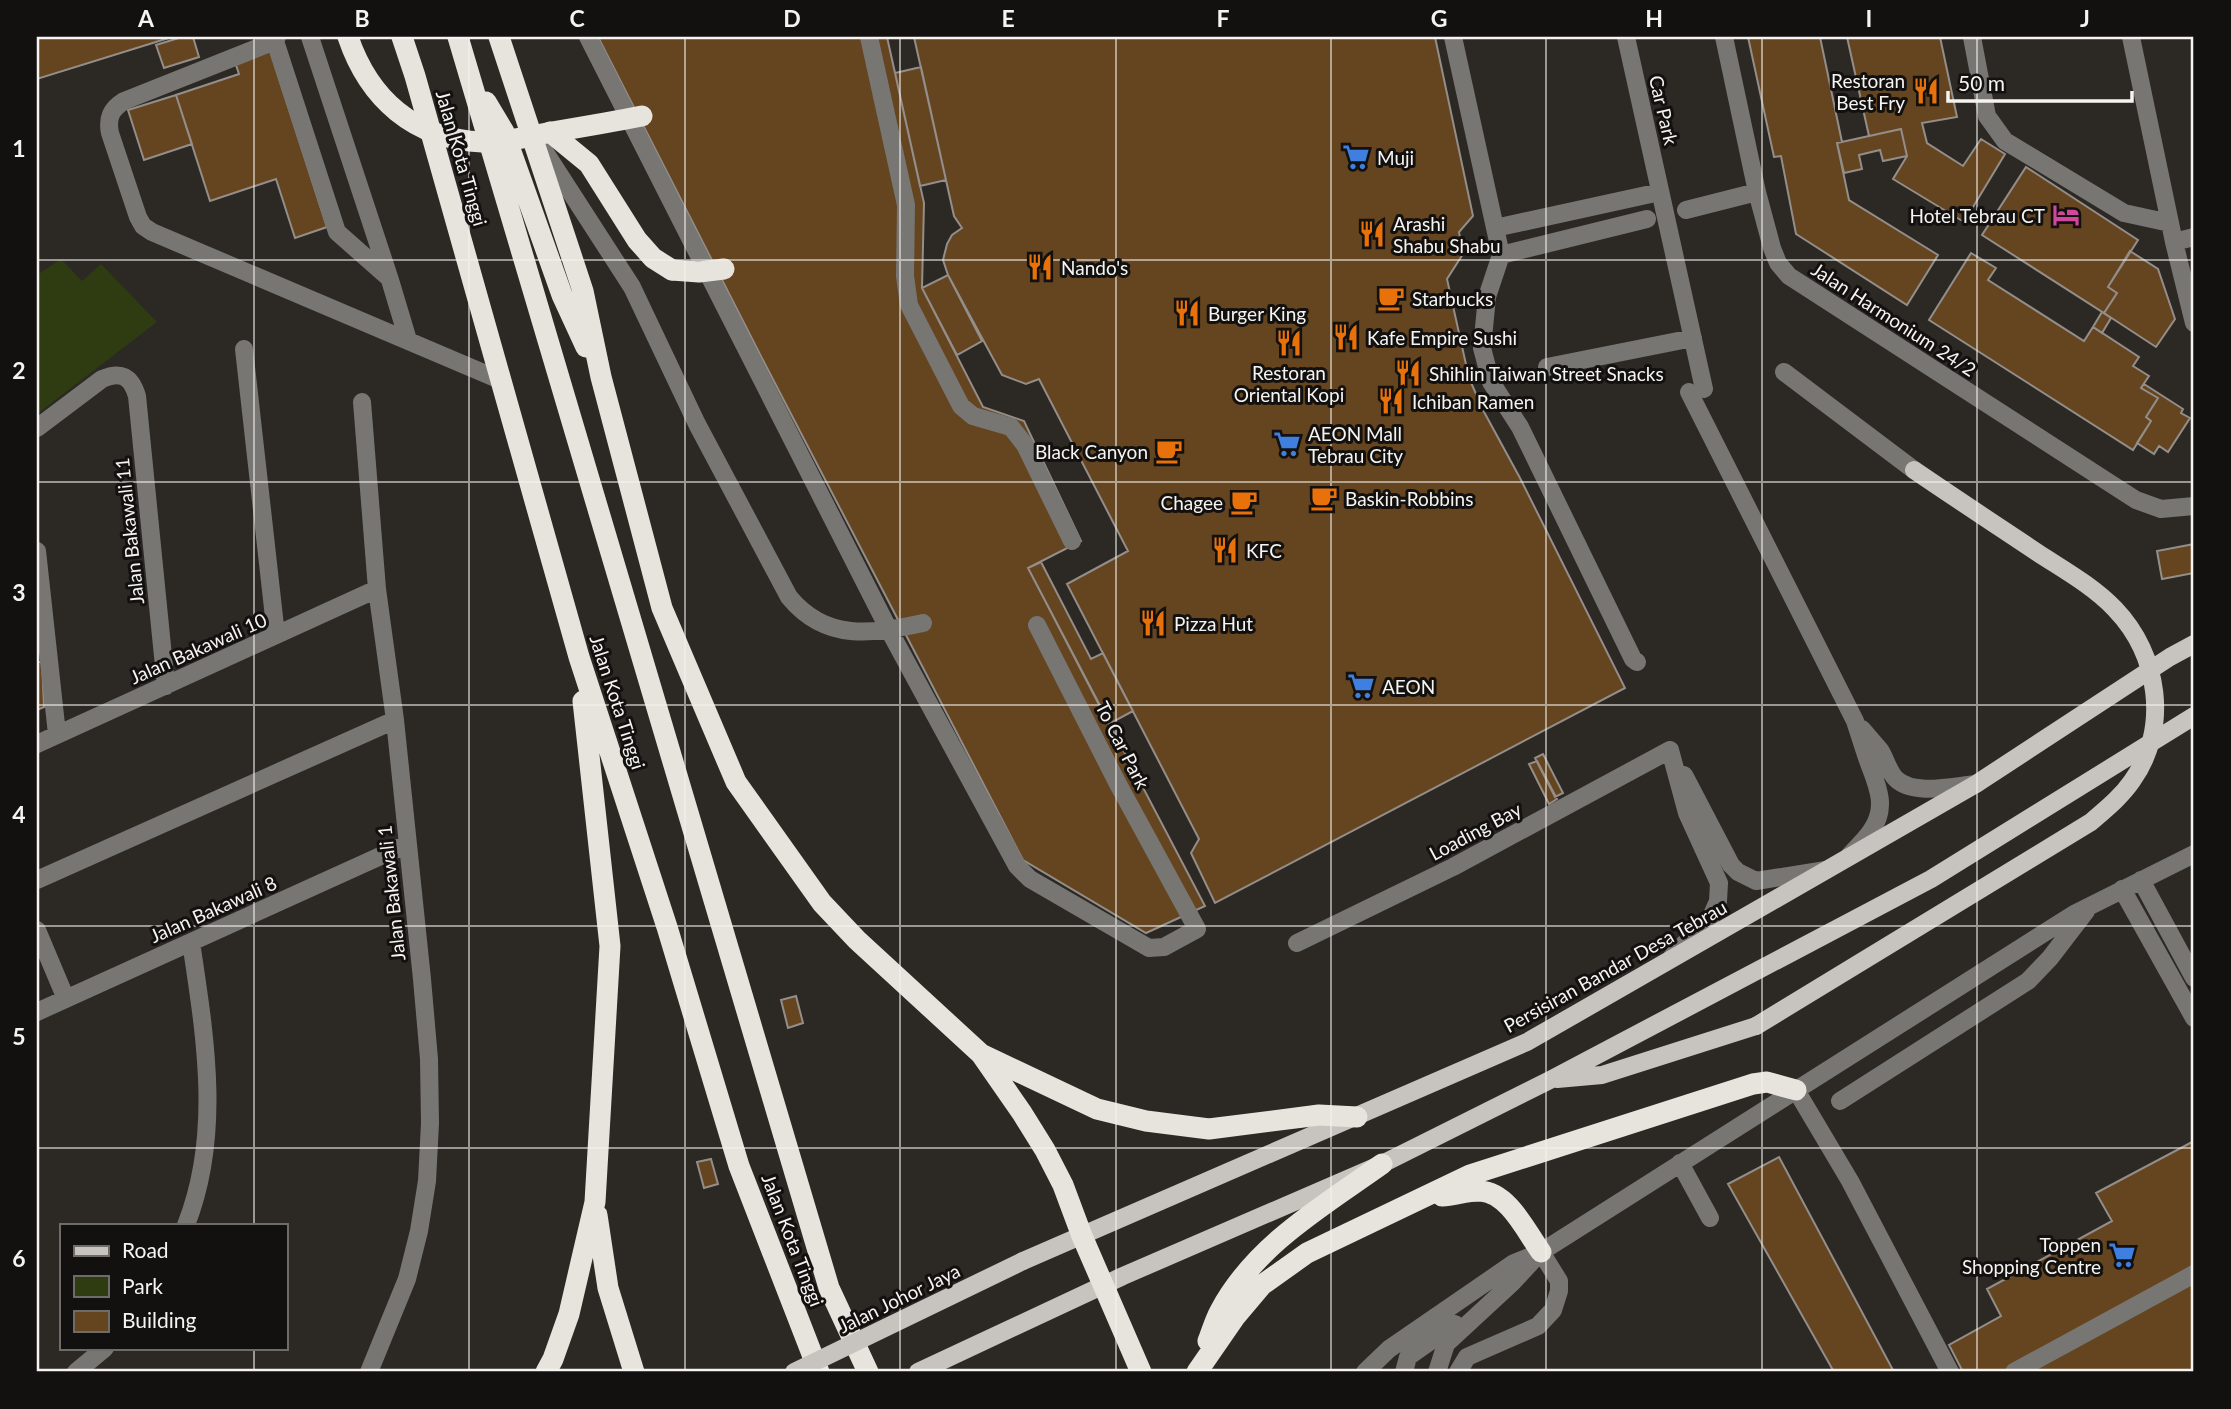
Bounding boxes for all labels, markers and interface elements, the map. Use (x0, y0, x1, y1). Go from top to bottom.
text: A (137, 4, 155, 32)
text: B (354, 4, 370, 32)
text: C (569, 4, 585, 32)
text: D (783, 4, 801, 32)
text: E (1001, 4, 1015, 32)
text: F (1216, 4, 1230, 32)
text: G (1431, 4, 1447, 32)
text: H (1645, 4, 1663, 32)
text: I (1866, 4, 1872, 32)
text: J (2080, 4, 2090, 32)
scale bar (1948, 60, 2131, 104)
place label: Restoran Best Fry (1831, 69, 1905, 114)
text: 50 m (1958, 70, 2005, 95)
street label: Car Park (1645, 73, 1683, 147)
restaurant icon: Restoran Best Fry (1911, 76, 1941, 106)
street label: Jalan Kota Tinggi (432, 87, 492, 229)
text: 1 (12, 134, 26, 162)
supermarket icon: Muji (1341, 142, 1371, 172)
place label: Muji (1377, 146, 1414, 169)
hotel icon: Hotel Tebrau CT (2051, 200, 2081, 230)
place label: Hotel Tebrau CT (1909, 204, 2045, 227)
place label: Arashi Shabu Shabu (1393, 212, 1501, 257)
restaurant icon: Arashi Shabu Shabu (1357, 219, 1387, 249)
restaurant icon: Nando's (1025, 252, 1055, 282)
place label: Nando's (1061, 256, 1128, 279)
street label: Jalan Harmonium 24/2 (1807, 257, 1981, 381)
cafe icon: Starbucks (1376, 283, 1406, 313)
place label: Starbucks (1412, 287, 1493, 310)
restaurant icon: Burger King (1172, 298, 1202, 328)
place label: Burger King (1208, 302, 1306, 325)
restaurant icon: Kafe Empire Sushi (1331, 322, 1361, 352)
place label: Kafe Empire Sushi (1367, 326, 1517, 349)
restaurant icon: Restoran Oriental Kopi (1274, 328, 1304, 358)
text: 2 (12, 356, 26, 384)
restaurant icon: Shihlin Taiwan Street Snacks (1393, 358, 1423, 388)
place label: Restoran Oriental Kopi (1234, 361, 1344, 406)
place label: Shihlin Taiwan Street Snacks (1429, 362, 1664, 385)
restaurant icon: Ichiban Ramen (1376, 386, 1406, 416)
place label: Ichiban Ramen (1412, 390, 1534, 413)
place label: AEON Mall Tebrau City (1308, 422, 1403, 467)
supermarket icon: AEON Mall Tebrau City (1272, 429, 1302, 459)
cafe icon: Black Canyon (1154, 436, 1184, 466)
place label: Black Canyon (1035, 440, 1148, 463)
street label: Jalan Bakawali 11 (110, 457, 148, 605)
cafe icon: Baskin-Robbins (1309, 483, 1339, 513)
cafe icon: Chagee (1229, 487, 1259, 517)
place label: Baskin-Robbins (1345, 487, 1473, 510)
place label: Chagee (1160, 491, 1223, 514)
restaurant icon: KFC (1210, 535, 1240, 565)
place label: KFC (1246, 539, 1282, 562)
text: 3 (12, 578, 26, 606)
street label: Jalan Bakawali 10 (126, 608, 270, 688)
restaurant icon: Pizza Hut (1138, 608, 1168, 638)
place label: Pizza Hut (1174, 612, 1253, 635)
street label: Jalan Kota Tinggi (585, 632, 651, 772)
supermarket icon: AEON (1346, 671, 1376, 701)
place label: AEON (1382, 675, 1435, 698)
street label: To Car Park (1091, 697, 1155, 793)
street label: Loading Bay (1425, 797, 1525, 865)
text: 4 (12, 800, 26, 828)
street label: Jalan Bakawali 1 (372, 824, 410, 962)
street label: Jalan Bakawali 8 (146, 871, 280, 947)
street label: Persisiran Bandar Desa Tebrau (1499, 895, 1731, 1037)
text: 5 (12, 1022, 26, 1050)
street label: Jalan Kota Tinggi (757, 1170, 829, 1310)
legend (60, 1224, 287, 1350)
place label: Toppen Shopping Centre (1962, 1233, 2101, 1278)
text: Road (122, 1237, 169, 1262)
supermarket icon: Toppen Shopping Centre (2107, 1240, 2137, 1270)
text: 6 (12, 1244, 26, 1272)
street label: Jalan Johor Jaya (834, 1259, 964, 1337)
text: Park (122, 1273, 163, 1298)
text: Building (122, 1307, 197, 1332)

